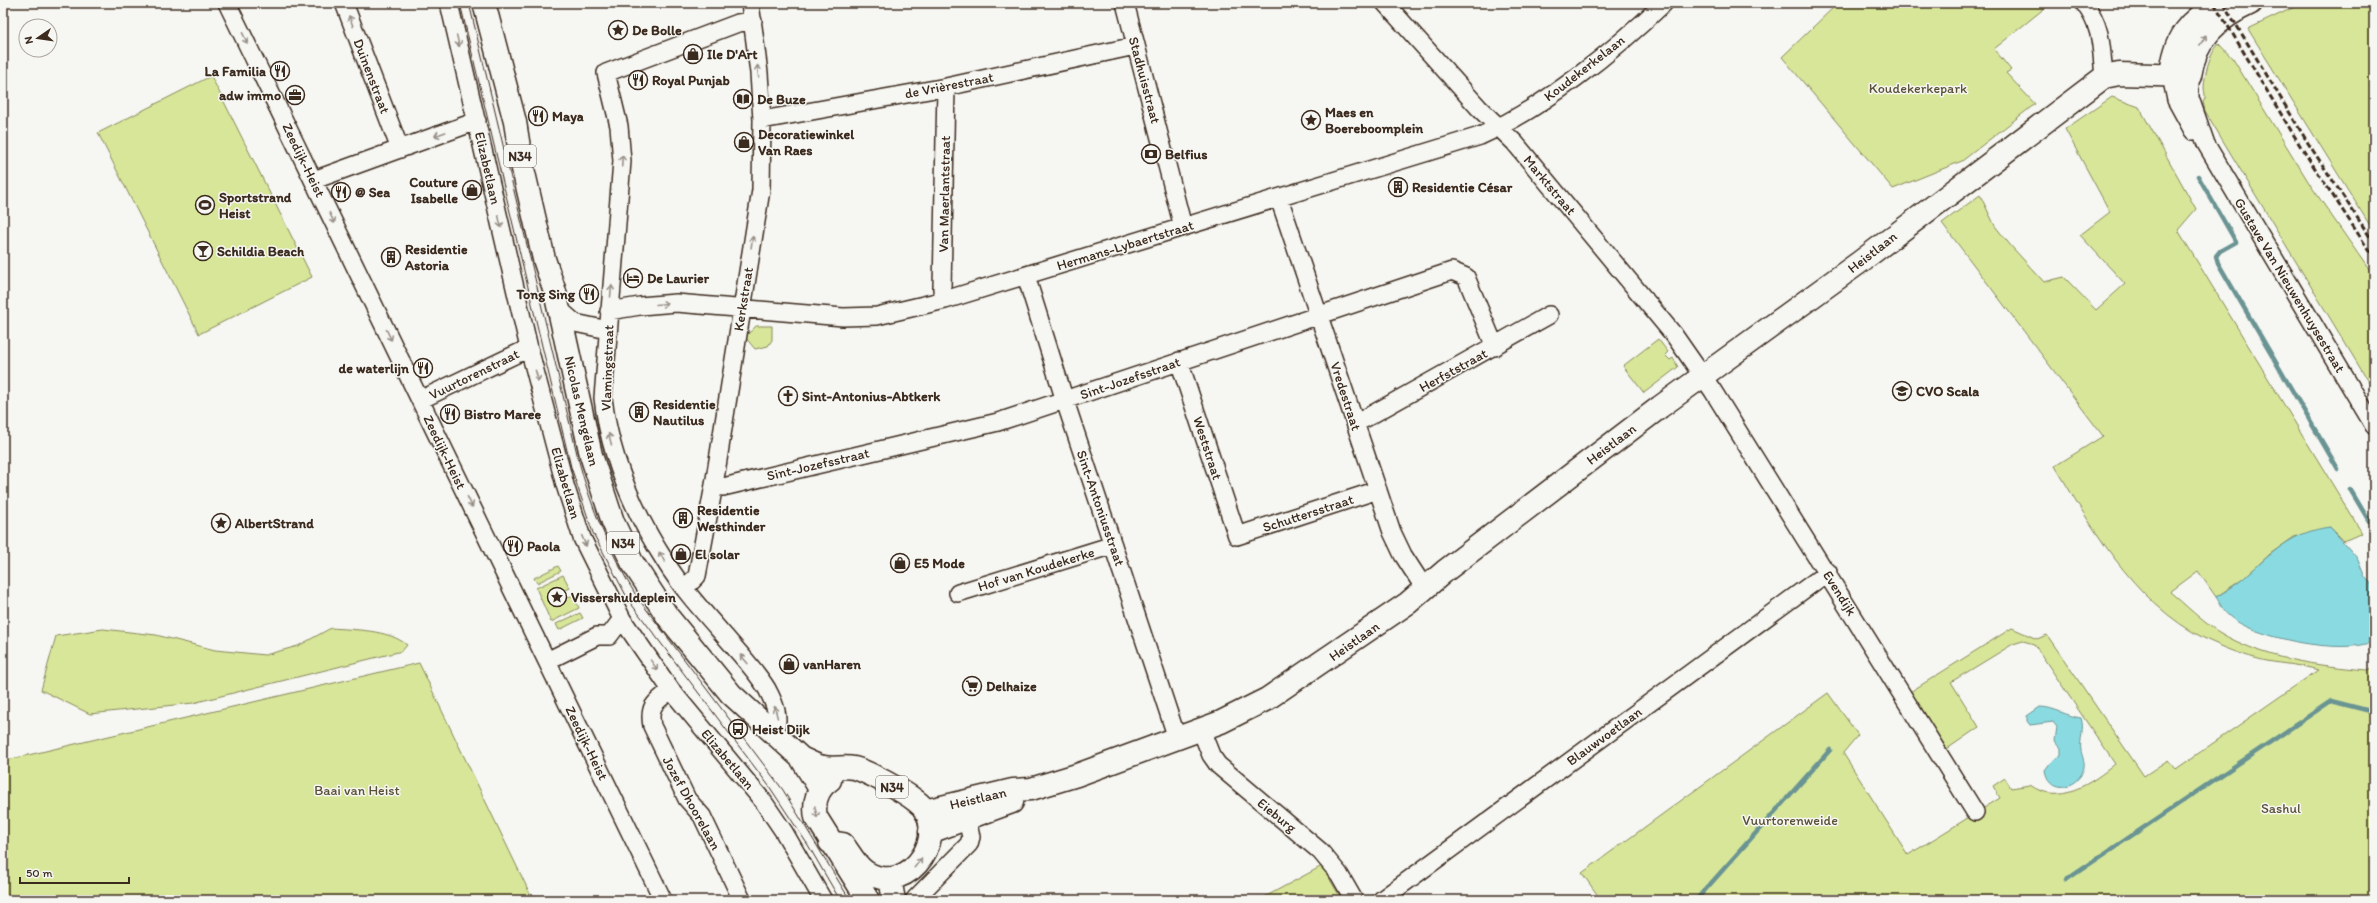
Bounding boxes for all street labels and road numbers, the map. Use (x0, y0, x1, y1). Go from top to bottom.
street label: Koudekerkelaan (1541, 32, 1628, 105)
street label: Stadhuisstraat (1125, 35, 1164, 125)
street label: Duinenstraat (349, 36, 394, 116)
street label: de Vrièrestraat (903, 69, 995, 102)
street label: Zeedijk-Heist (278, 120, 329, 200)
street label: Elizabetlaan (471, 130, 504, 206)
street label: Van Maerlantstraat (935, 135, 954, 253)
road number: N34 (504, 145, 536, 167)
street label: Marktstraat (1520, 152, 1580, 219)
street label: Gustave Van Nieuwenhuysestraat (2230, 195, 2349, 376)
street label: Hermans-Lybaertstraat (1055, 217, 1196, 274)
street label: Heistlaan (1844, 228, 1900, 277)
street label: Kerkstraat (730, 266, 757, 332)
street label: Vlamingstraat (597, 325, 618, 411)
street label: Vuurtorenstraat (426, 345, 522, 404)
street label: Herfststraat (1416, 345, 1490, 396)
street label: Sint-Jozefsstraat (1078, 353, 1183, 404)
street label: Nicolas Mengélaan (561, 354, 603, 468)
street label: Vredestraat (1326, 360, 1365, 433)
street label: Zeedijk-Heist (419, 412, 470, 492)
street label: Weststraat (1189, 414, 1226, 482)
street label: Heistlaan (1583, 420, 1640, 469)
street label: Sint-Jozefsstraat (765, 444, 871, 485)
street label: Elizabetlaan (547, 445, 584, 521)
street label: Sint-Antoniusstraat (1073, 448, 1128, 568)
street label: Schuttersstraat (1261, 491, 1356, 536)
road number: N34 (607, 532, 639, 554)
street label: Hof van Koudekerke (976, 544, 1097, 595)
street label: Evendijk (1819, 568, 1860, 619)
street label: Heistlaan (1326, 618, 1383, 665)
street label: Zeedijk-Heist (561, 703, 612, 783)
street label: Blauwvoetlaan (1563, 703, 1645, 769)
street label: Elizabetlaan (697, 726, 758, 793)
street label: Jozef Dhoorelaan (659, 753, 724, 853)
road number: N34 (876, 776, 908, 798)
street label: Heistlaan (948, 784, 1008, 813)
street label: Eieburg (1254, 794, 1300, 837)

